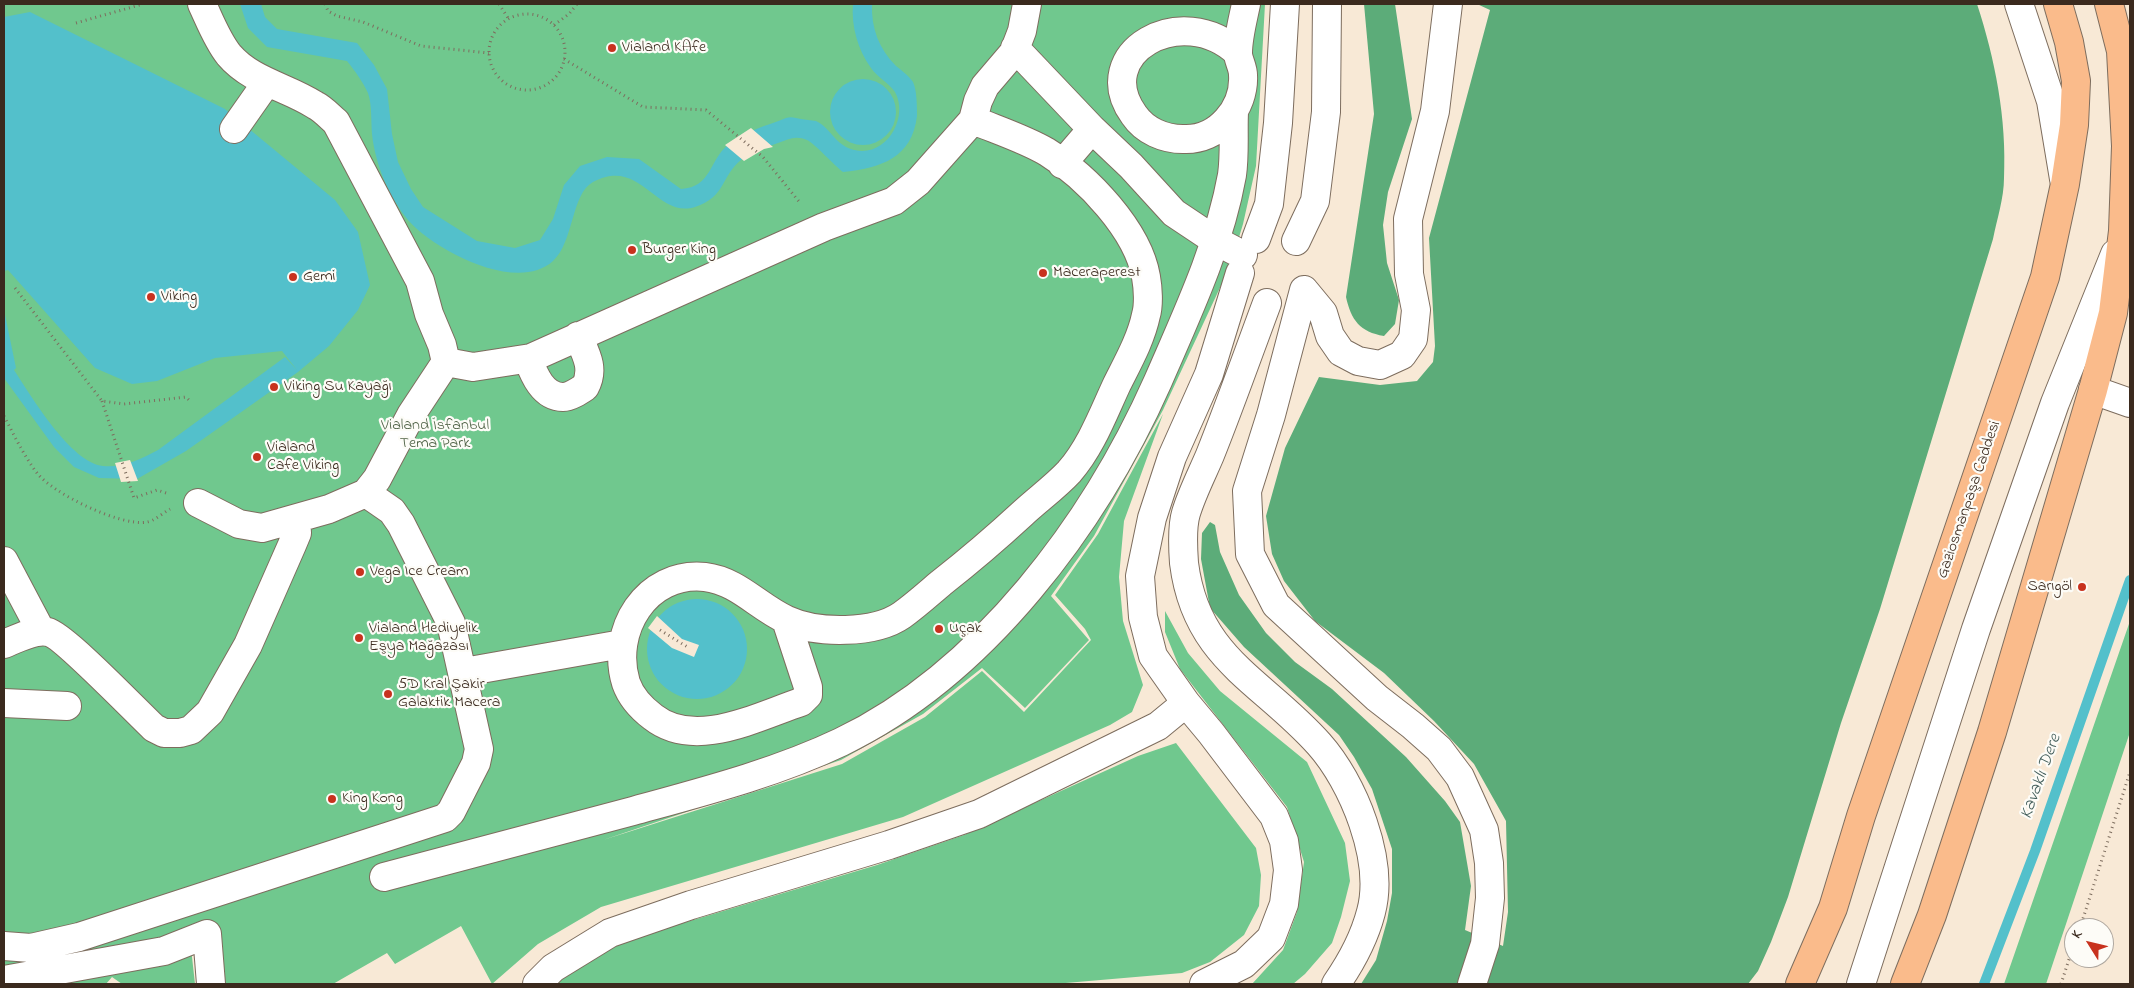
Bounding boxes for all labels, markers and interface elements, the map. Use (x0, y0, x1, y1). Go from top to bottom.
place label: Vialand KAfe (622, 38, 706, 58)
marker: Vialand KAfe (606, 42, 618, 54)
place label: Burger King (642, 240, 716, 260)
marker: Burger King (626, 244, 638, 256)
place label: Maceraperest (1053, 263, 1141, 283)
place label: Gemi (303, 267, 335, 287)
marker: Maceraperest (1037, 267, 1049, 279)
marker: Gemi (287, 271, 299, 283)
place label: Viking (161, 287, 197, 307)
marker: Viking (145, 291, 157, 303)
place label: Viking Su Kayağı (284, 377, 392, 397)
marker: Viking Su Kayağı (268, 381, 280, 393)
park label: Vialand İsfanbul Tema Park (381, 416, 489, 454)
street label: Gaziosmanpaşa Caddesi (1934, 419, 2006, 581)
place label: Vialand Cafe Viking (267, 438, 339, 476)
marker: Vialand Cafe Viking (251, 451, 263, 463)
place label: Vega Ice Cream (370, 562, 469, 582)
marker: Vega Ice Cream (354, 566, 366, 578)
place label: Sarıgöl (2028, 577, 2072, 597)
marker: Sarıgöl (2076, 581, 2088, 593)
place label: Vialand Hediyelik Eşya Mağazası (369, 619, 478, 657)
place label: Uçak (949, 619, 982, 639)
marker: Uçak (933, 623, 945, 635)
marker: Vialand Hediyelik Eşya Mağazası (353, 632, 365, 644)
place label: 5D Kral Şakir Galaktik Macera (398, 675, 500, 713)
marker: 5D Kral Şakir Galaktik Macera (382, 688, 394, 700)
water label: Kavaklı Dere (2017, 732, 2067, 822)
place label: King Kong (342, 789, 403, 809)
marker: King Kong (326, 793, 338, 805)
north arrow (2064, 918, 2114, 968)
text: K (2067, 926, 2088, 943)

